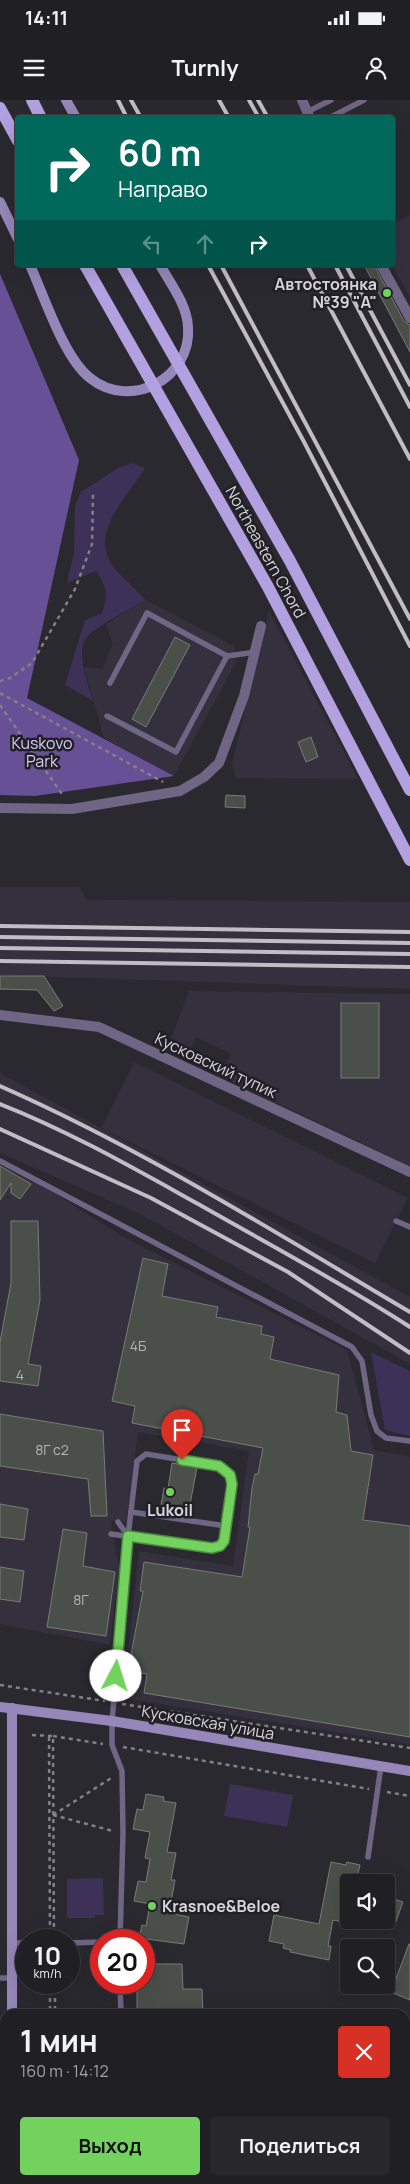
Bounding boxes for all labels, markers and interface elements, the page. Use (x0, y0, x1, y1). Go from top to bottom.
text: 14:11 (25, 5, 68, 31)
text: Turnly (171, 53, 239, 83)
icon: menu (20, 54, 48, 82)
icon: person (362, 54, 390, 82)
text: 60 m (118, 129, 201, 177)
icon: right (35, 135, 100, 200)
text: Направо (118, 174, 208, 204)
icon: left (138, 230, 166, 258)
icon: ahead (191, 230, 219, 258)
icon: right (244, 230, 272, 258)
place label: Автостоянка №39 "А" (275, 273, 377, 313)
marker: Автостоянка №39 "А" (381, 287, 393, 299)
street label: Northeastern Chord (221, 482, 311, 622)
park label: Kuskovo Park (11, 732, 73, 772)
street label: Кусковский тупик (151, 1027, 282, 1103)
house number: 4Б (130, 1336, 147, 1355)
house number: 4 (16, 1365, 24, 1384)
pin (161, 1409, 203, 1460)
icon: arrive (168, 1416, 196, 1444)
house number: 8Г с2 (35, 1440, 69, 1459)
marker: Lukoil (164, 1486, 176, 1498)
place label: Lukoil (147, 1499, 193, 1521)
house number: 8Г (73, 1590, 89, 1609)
position arrow (89, 1649, 141, 1701)
street label: Кусковская улица (140, 1699, 276, 1745)
map controls (340, 1874, 395, 1994)
button: sound (340, 1874, 395, 1929)
place label: Krasnoe&Beloe (162, 1895, 281, 1917)
marker: Krasnoe&Beloe (146, 1900, 158, 1912)
speed limit sign: 20 (90, 1929, 155, 1994)
text: 10 (34, 1938, 61, 1973)
button: search (340, 1939, 395, 1994)
text: km/h (34, 1965, 61, 1982)
text: 1 мин (20, 2020, 98, 2061)
button: close (338, 2026, 390, 2078)
text: 160 m · 14:12 (20, 2060, 109, 2082)
button: Выход (20, 2117, 200, 2175)
button: Поделиться (210, 2117, 390, 2175)

